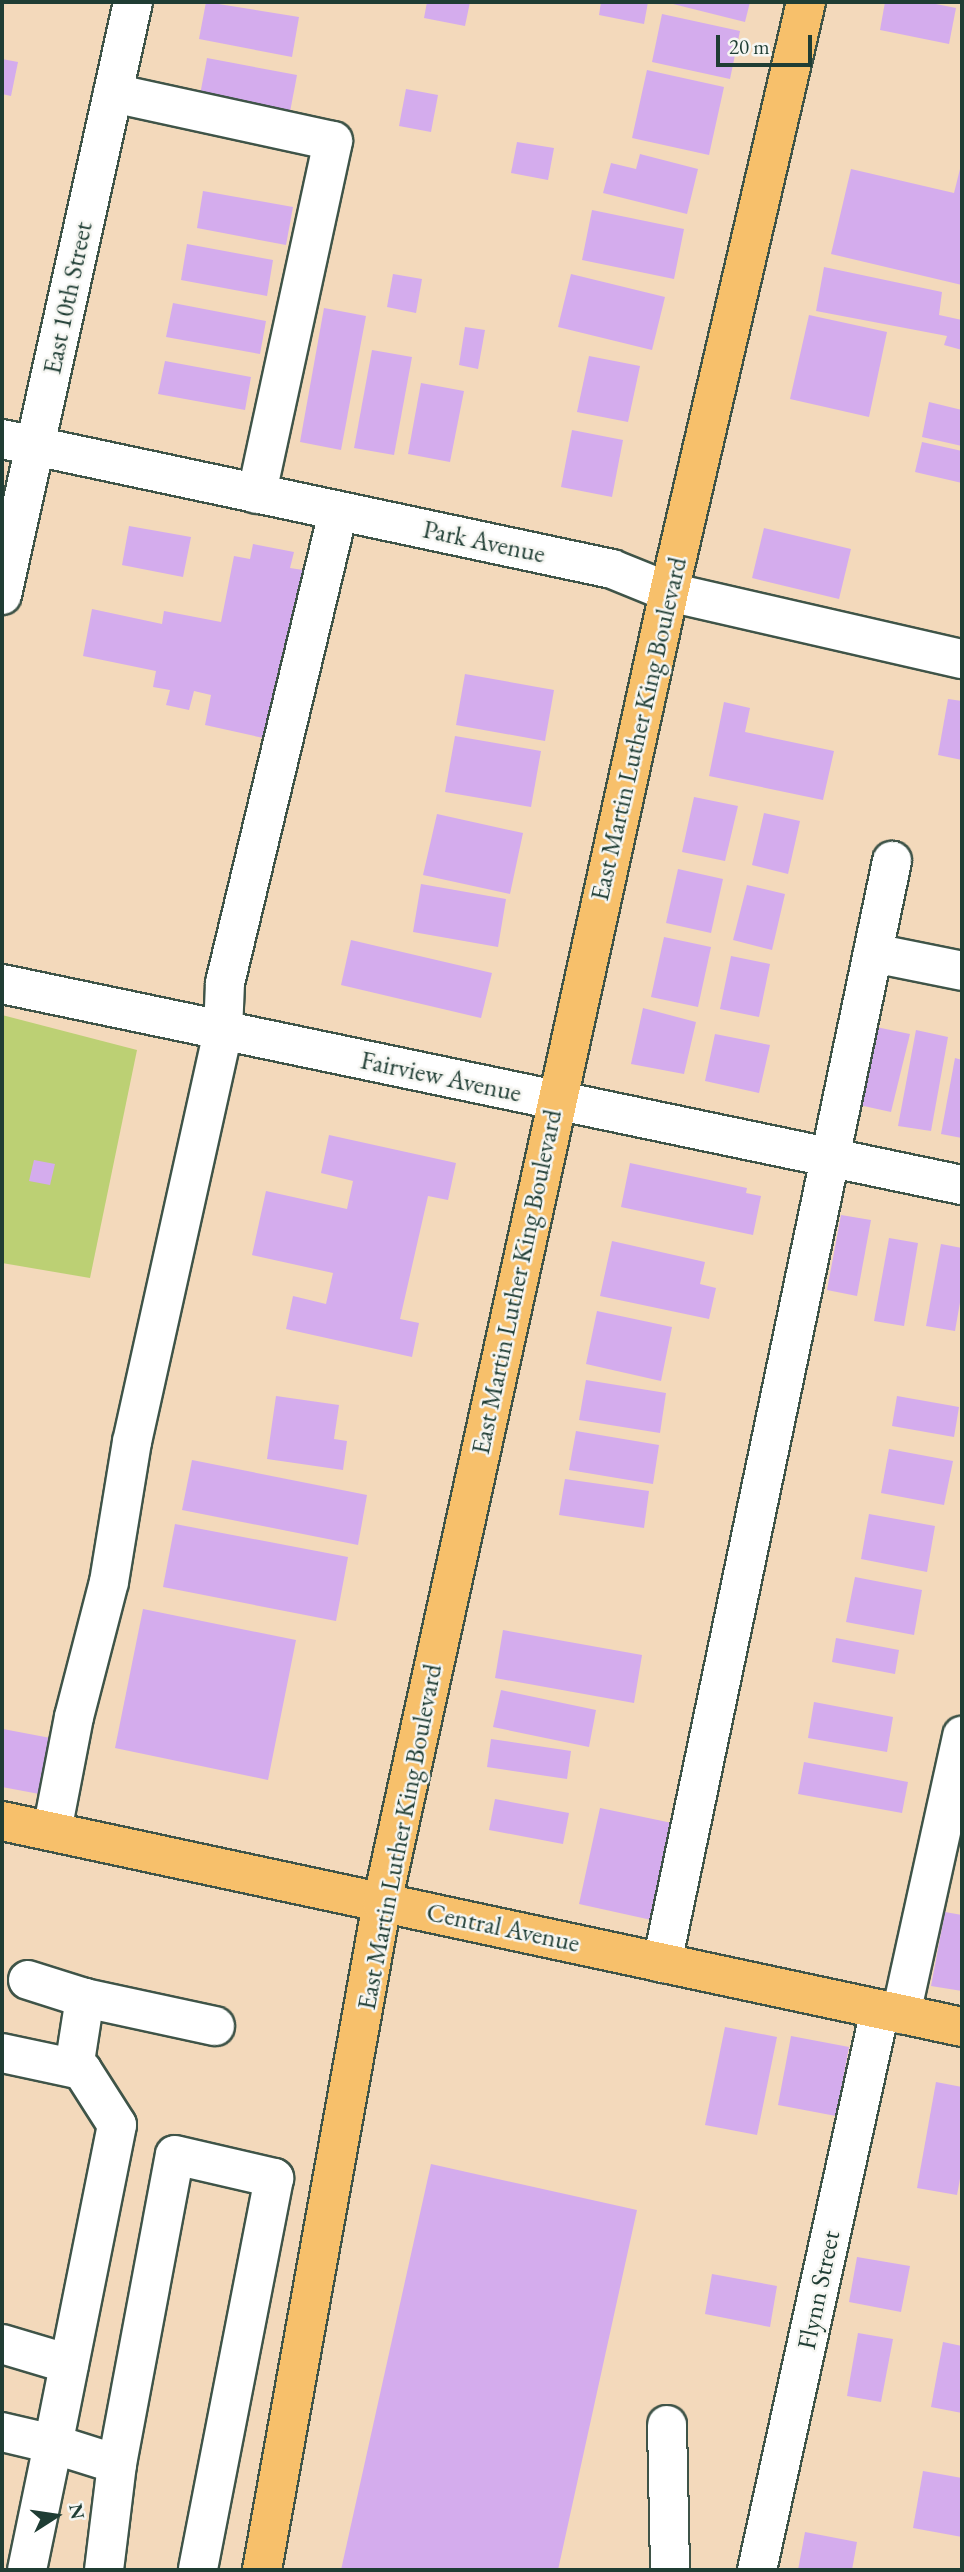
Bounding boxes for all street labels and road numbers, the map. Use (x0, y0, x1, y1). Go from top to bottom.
street label: East 10th Street (37, 219, 99, 377)
street label: Park Avenue (420, 514, 548, 570)
street label: East Martin Luther King Boulevard (584, 554, 694, 904)
street label: Fairview Avenue (358, 1045, 524, 1109)
street label: East Martin Luther King Boulevard (465, 1107, 569, 1457)
street label: East Martin Luther King Boulevard (351, 1661, 449, 2013)
street label: Central Avenue (424, 1897, 582, 1959)
street label: Flynn Street (791, 2228, 847, 2352)

